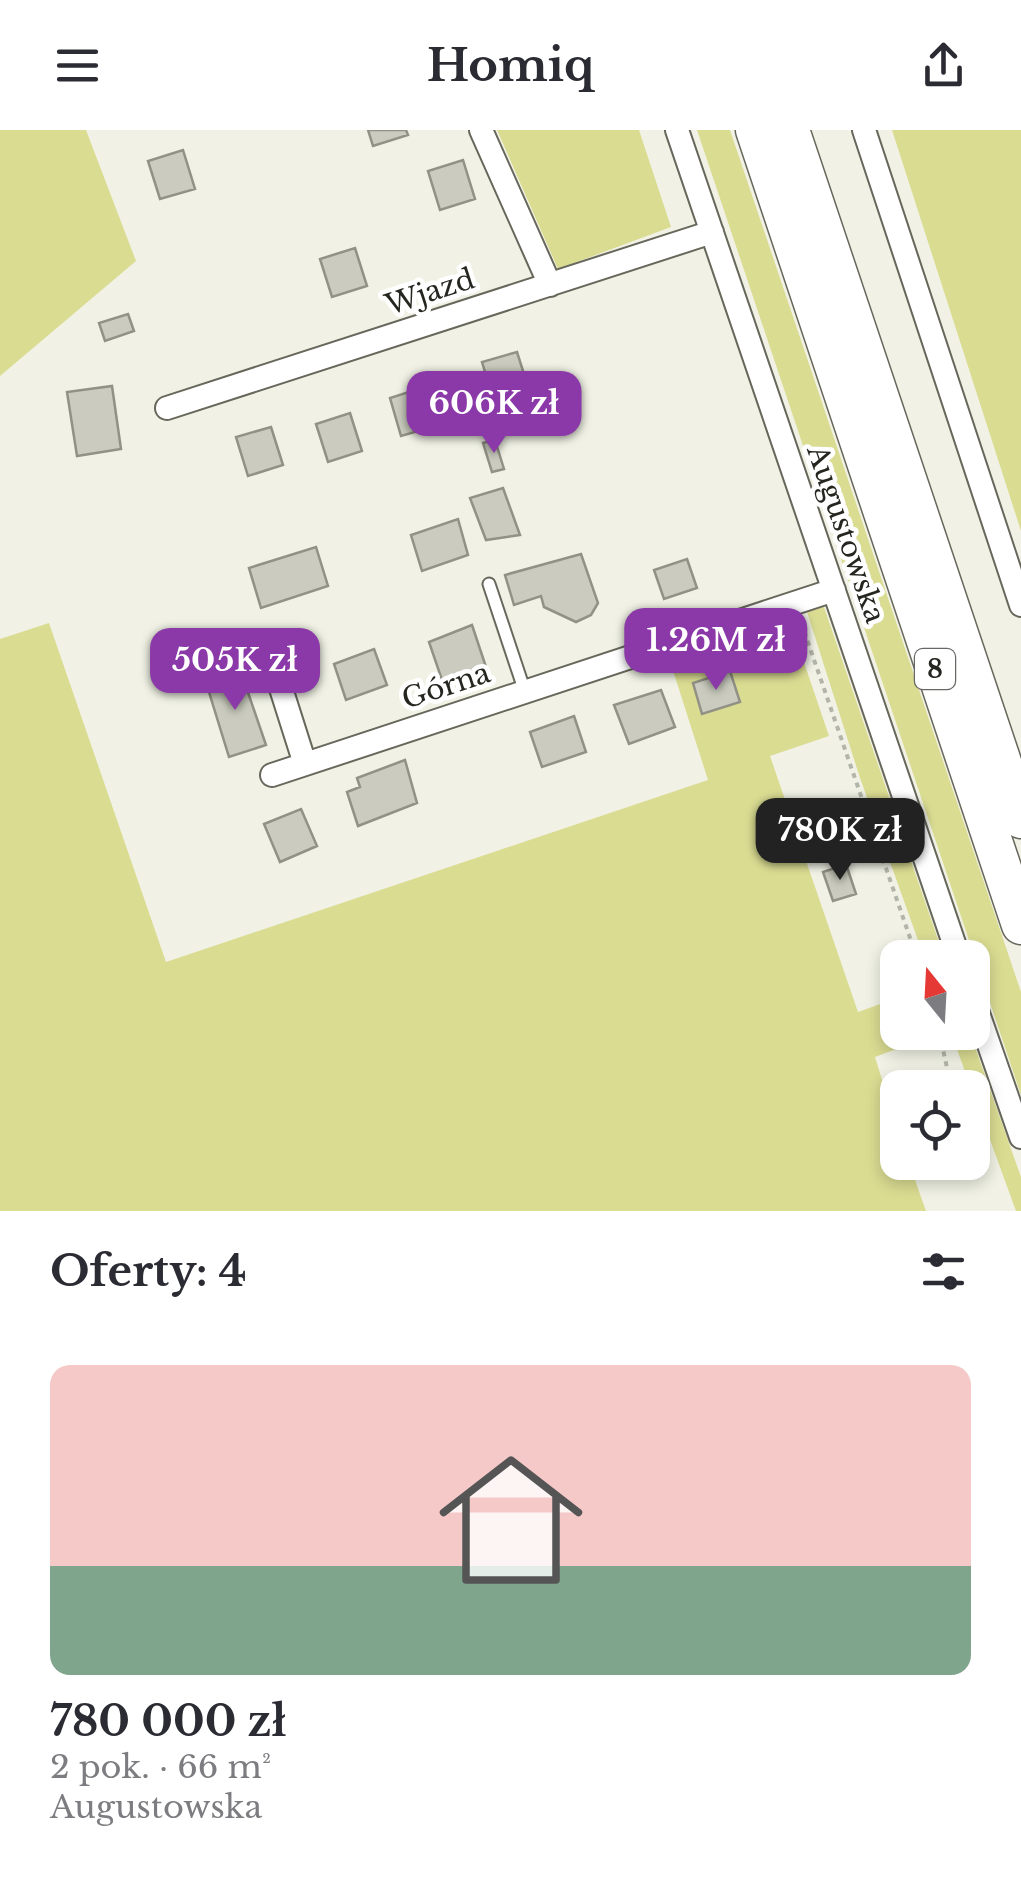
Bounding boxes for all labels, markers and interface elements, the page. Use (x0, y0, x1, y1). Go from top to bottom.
text: Homiq (427, 37, 594, 93)
icon: menu (50, 38, 105, 93)
icon: share (916, 38, 971, 93)
street label: Wjazd (380, 261, 479, 323)
pin: 606K zł (402, 371, 586, 456)
text: 606K zł (429, 383, 559, 423)
street label: Augustowska (799, 440, 893, 628)
pin: 1.26M zł (613, 608, 819, 693)
text: 1.26M zł (646, 620, 786, 660)
pin: 505K zł (143, 628, 327, 713)
text: 505K zł (172, 640, 298, 680)
road number: 8 (915, 649, 955, 689)
street label: Górna (397, 655, 495, 717)
pin: 780K zł (748, 798, 932, 883)
text: 780K zł (778, 810, 902, 850)
north arrow (880, 940, 990, 1050)
map controls (880, 940, 990, 1180)
button: locate (880, 1070, 990, 1180)
icon: filters (916, 1244, 971, 1299)
text: Oferty: 4 (50, 1245, 247, 1297)
icon: home (421, 1430, 601, 1610)
text: 780 000 zł (50, 1695, 286, 1747)
text: 2 pok. · 66 m² (50, 1747, 271, 1787)
text: Augustowska (50, 1787, 262, 1827)

